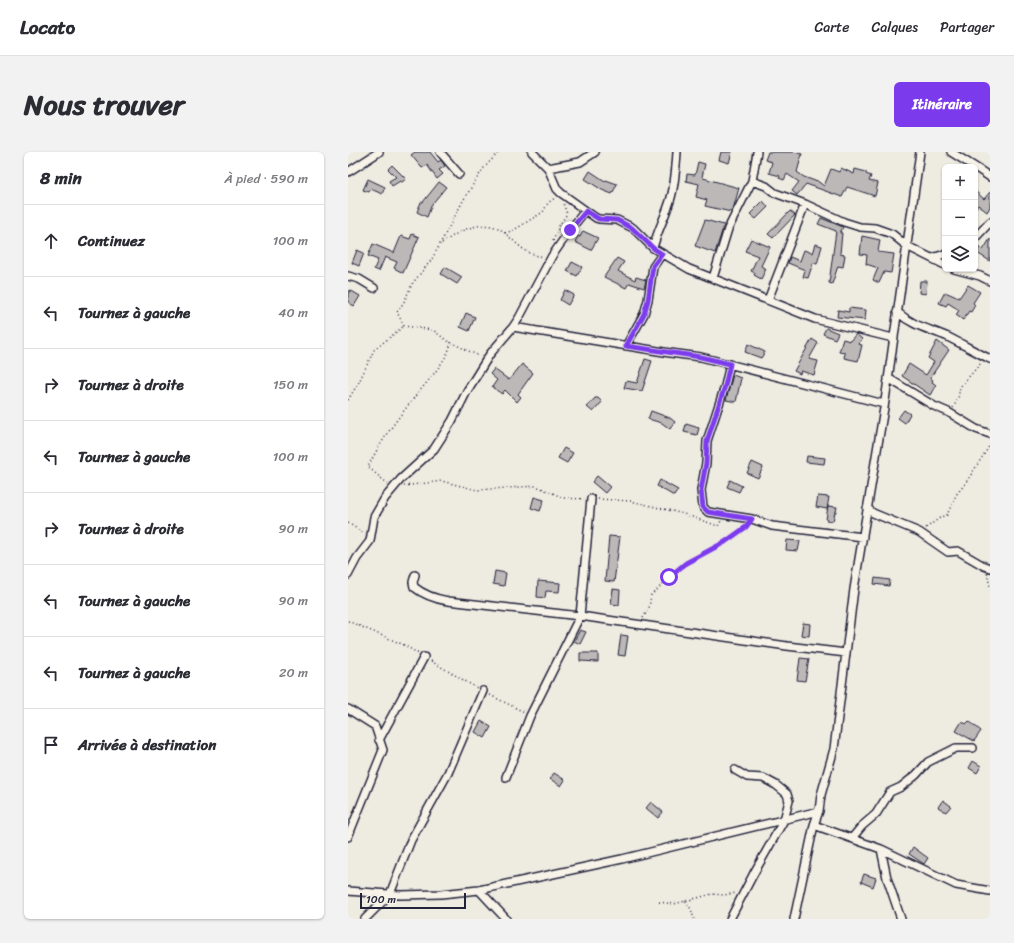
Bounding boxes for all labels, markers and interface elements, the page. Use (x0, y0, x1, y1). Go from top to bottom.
text: Locato (20, 11, 75, 44)
text: Carte (815, 15, 849, 40)
text: Calques (871, 15, 918, 40)
text: Partager (940, 15, 994, 40)
text: Nous trouver (24, 80, 184, 129)
button: Itinéraire (894, 82, 990, 127)
text: 8 min (40, 163, 82, 193)
map controls (942, 164, 978, 272)
button: + (942, 164, 978, 200)
text: À pied · 590 m (224, 167, 308, 190)
button: − (942, 200, 978, 236)
route end (561, 221, 579, 239)
text: Continuez (78, 228, 145, 254)
text: 100 m (273, 229, 308, 252)
icon: ahead (40, 230, 62, 252)
button: layers (942, 236, 978, 272)
text: Tournez à gauche (78, 300, 190, 326)
text: 40 m (278, 301, 308, 324)
icon: left (40, 302, 62, 324)
text: Tournez à droite (78, 372, 184, 398)
text: 150 m (273, 373, 308, 396)
icon: right (40, 374, 62, 396)
text: Tournez à gauche (78, 444, 190, 470)
text: 100 m (273, 445, 308, 468)
icon: left (40, 446, 62, 468)
text: Tournez à droite (78, 516, 184, 542)
text: 90 m (278, 517, 308, 540)
icon: right (40, 518, 62, 540)
route start (660, 568, 678, 586)
text: Tournez à gauche (78, 588, 190, 614)
text: 90 m (278, 589, 308, 612)
icon: left (40, 590, 62, 612)
text: Tournez à gauche (78, 660, 190, 686)
text: 20 m (279, 661, 308, 684)
icon: left (40, 662, 62, 684)
text: Arrivée à destination (78, 732, 216, 758)
icon: arrive (40, 734, 62, 756)
text: 100 m (366, 890, 396, 909)
scale bar (360, 891, 466, 910)

